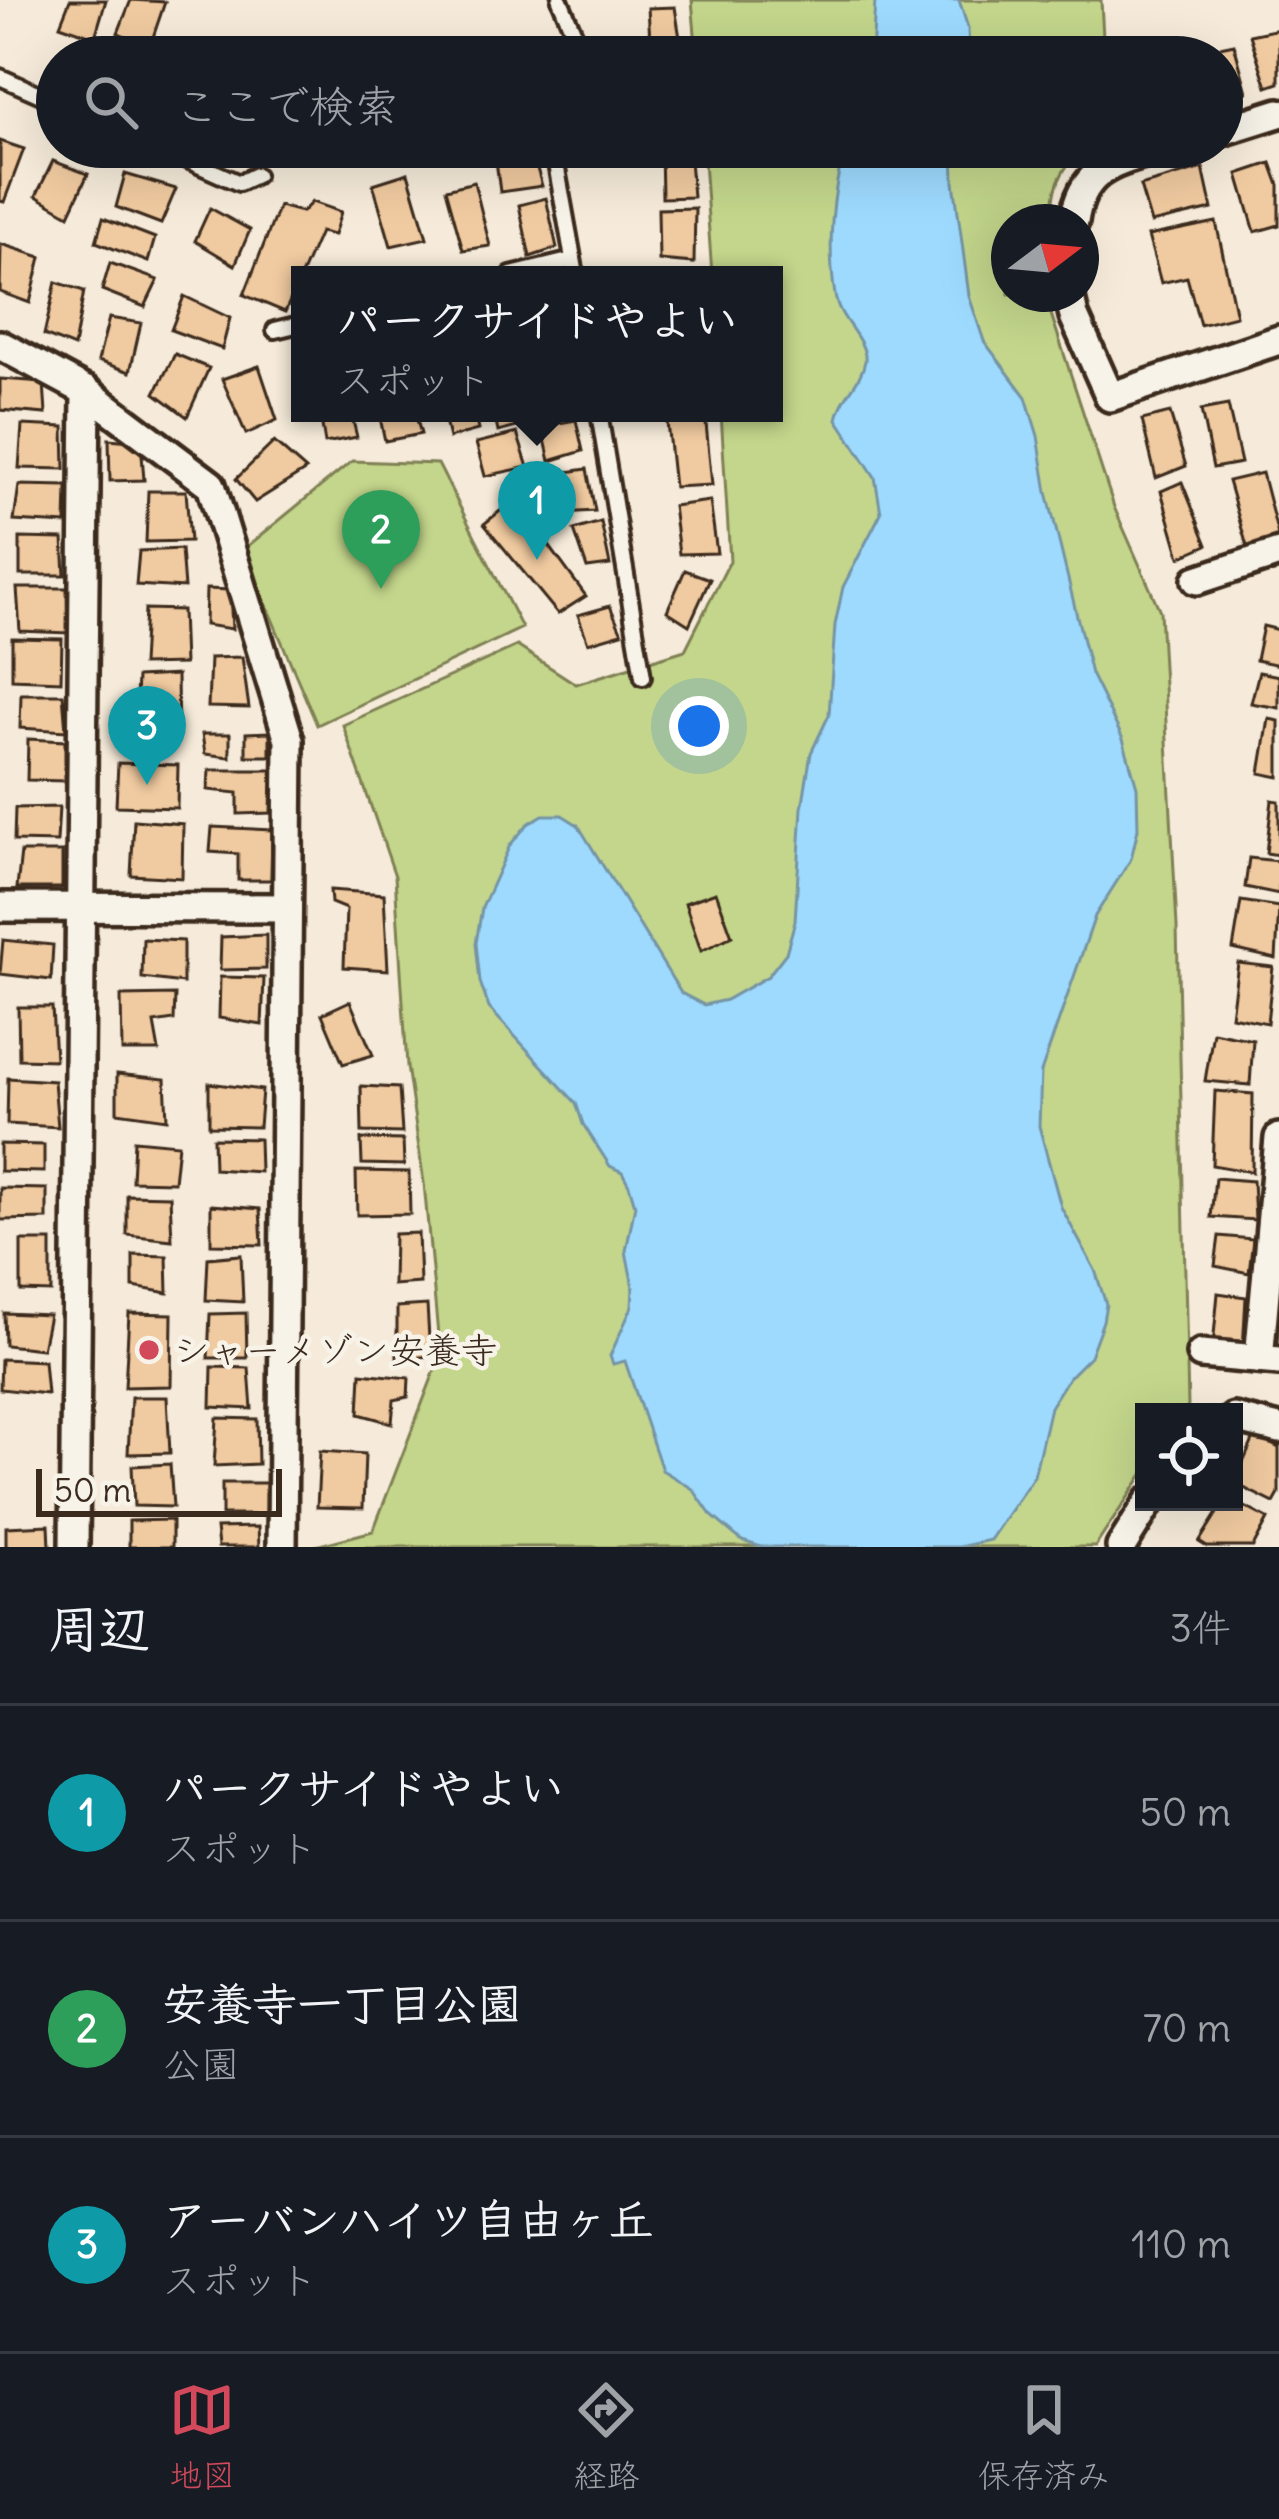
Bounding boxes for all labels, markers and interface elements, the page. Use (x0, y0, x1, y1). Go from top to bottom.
search box (36, 36, 1243, 168)
icon: search (78, 69, 144, 135)
text: ここで検索 (174, 78, 399, 134)
north arrow (991, 204, 1099, 312)
popup (291, 266, 783, 422)
text: パークサイドやよい (336, 292, 738, 348)
text: スポット (336, 356, 492, 405)
pin: 1 (498, 461, 576, 560)
pin: 2 (342, 490, 420, 589)
pin: 3 (108, 686, 186, 785)
your location (669, 696, 729, 756)
place label: シャーメゾン安養寺 (173, 1328, 497, 1373)
marker: シャーメゾン安養寺 (136, 1337, 162, 1363)
map controls (1135, 1403, 1243, 1511)
button: locate (1135, 1403, 1243, 1511)
scale bar (36, 1463, 282, 1516)
text: 50 m (54, 1469, 131, 1511)
text: 周辺 (48, 1597, 150, 1661)
text: 3件 (1170, 1604, 1231, 1653)
text: パークサイドやよい (162, 1760, 564, 1816)
text: 1 (79, 1788, 95, 1837)
text: 50 m (1139, 1788, 1231, 1837)
text: スポット (162, 1824, 318, 1873)
text: 安養寺一丁目公園 (162, 1976, 522, 2032)
text: 2 (76, 2004, 98, 2053)
text: 70 m (1143, 2004, 1231, 2053)
text: 公園 (162, 2040, 240, 2089)
text: アーバンハイツ自由ヶ丘 (162, 2192, 653, 2248)
text: 3 (76, 2220, 98, 2269)
text: 110 m (1131, 2220, 1231, 2269)
text: スポット (162, 2256, 318, 2305)
tab: 地図 (169, 2377, 235, 2497)
tab: 経路 (573, 2377, 639, 2497)
tab: 保存済み (978, 2377, 1110, 2497)

